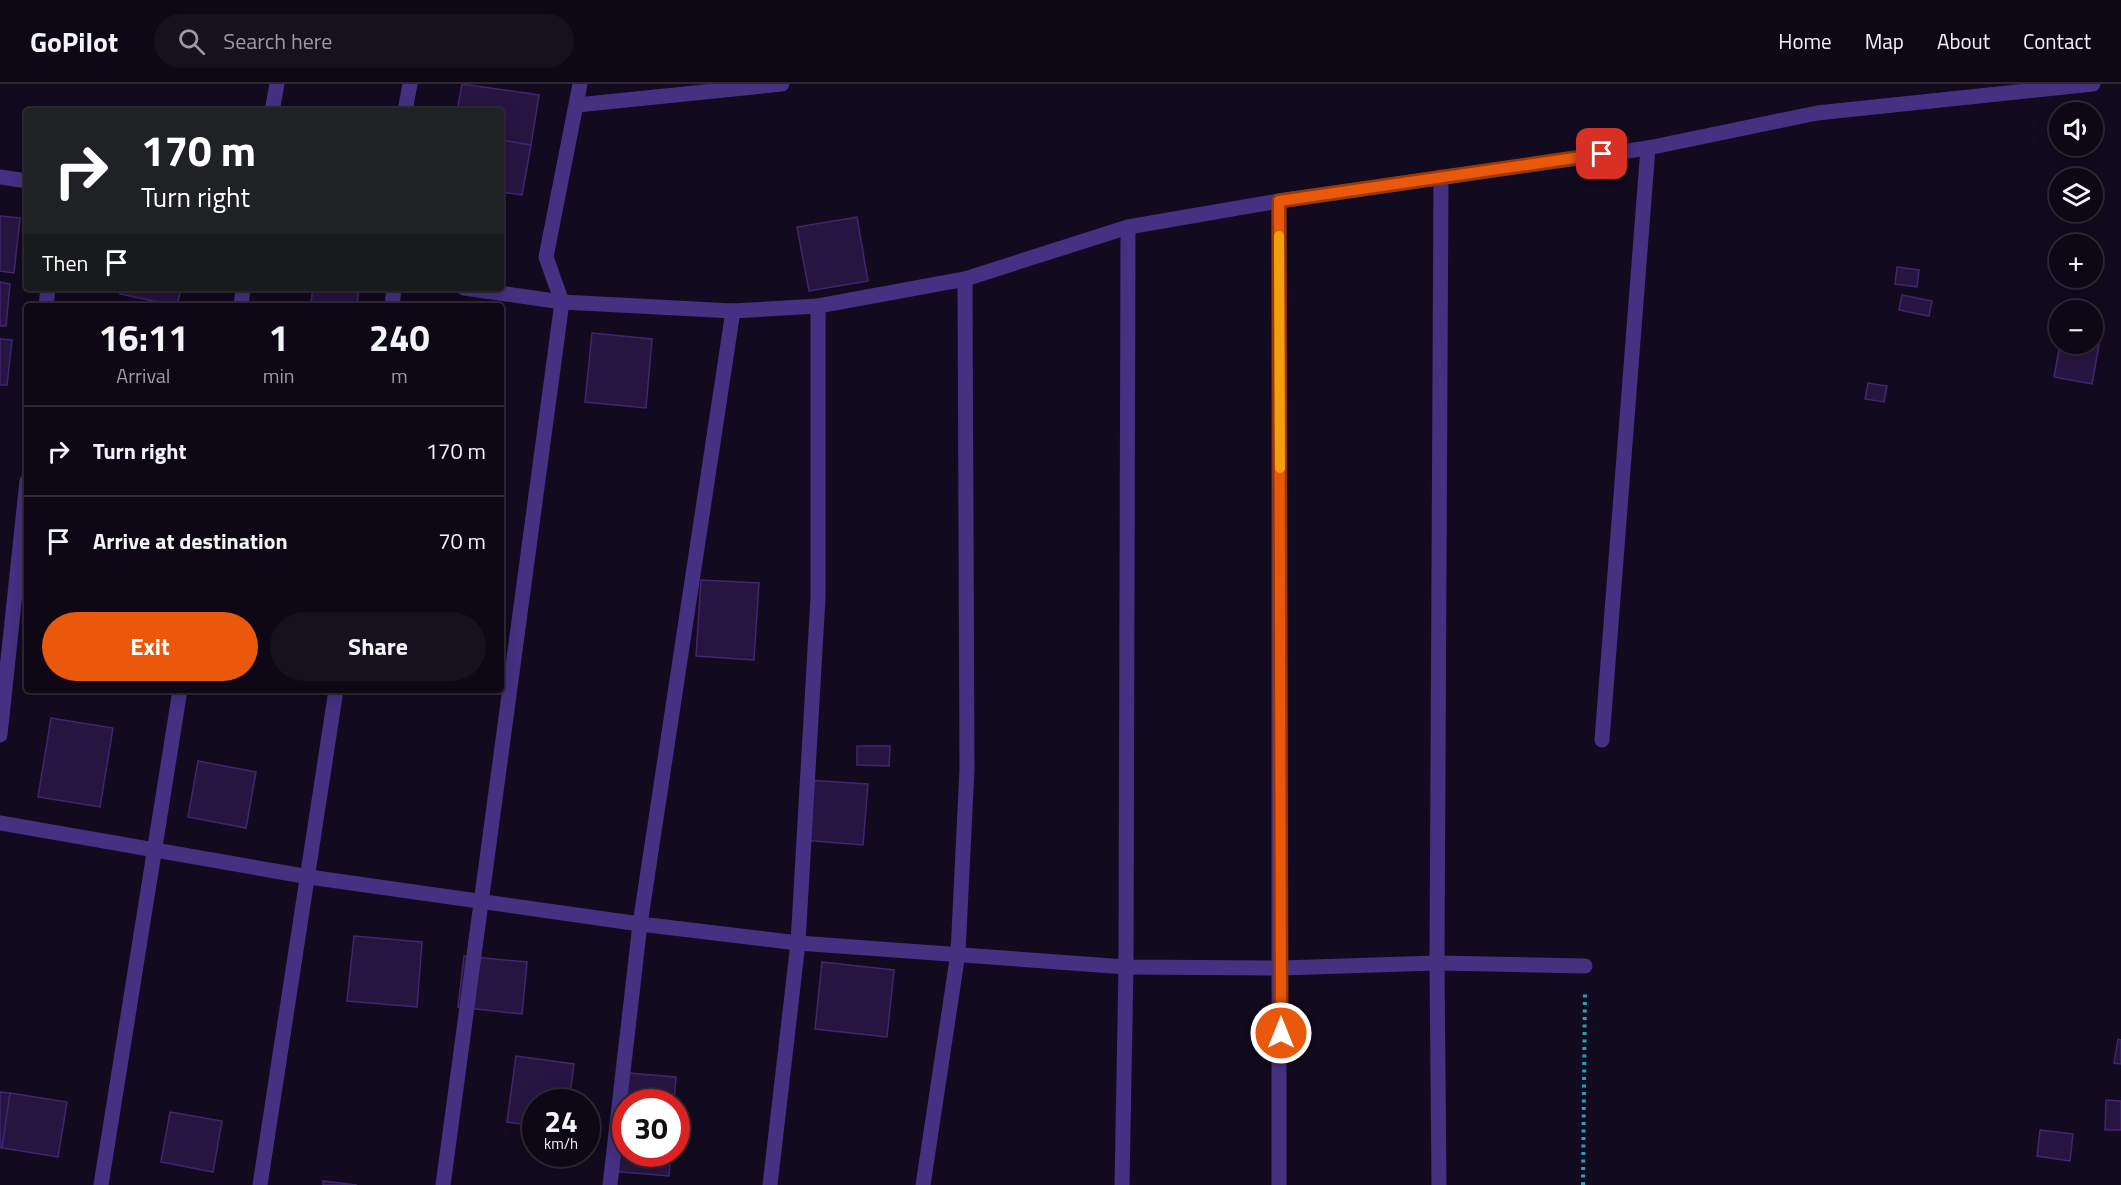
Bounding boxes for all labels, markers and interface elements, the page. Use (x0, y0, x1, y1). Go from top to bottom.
search box (154, 14, 574, 68)
text: GoPilot (30, 20, 118, 63)
text: Search here (223, 24, 332, 58)
icon: search (175, 25, 208, 58)
text: Home (1778, 25, 1832, 57)
text: Map (1865, 25, 1904, 57)
text: About (1937, 25, 1990, 57)
text: Contact (2023, 25, 2091, 57)
map controls (2049, 102, 2103, 354)
button: sound (2049, 102, 2103, 156)
text: 170 m (141, 118, 256, 182)
pin (1576, 128, 1627, 179)
icon: right (42, 132, 120, 210)
icon: arrive (1585, 137, 1618, 170)
button: layers (2049, 168, 2103, 222)
text: Turn right (141, 176, 250, 217)
button: + (2049, 234, 2103, 288)
text: Then (42, 246, 88, 280)
icon: arrive (100, 246, 133, 279)
button: − (2049, 300, 2103, 354)
text: 16:11 (98, 310, 188, 365)
text: 1 (269, 310, 289, 365)
text: 240 (369, 310, 430, 365)
text: Arrival (116, 360, 171, 391)
text: min (263, 360, 295, 391)
text: m (391, 360, 408, 391)
text: Turn right (93, 434, 187, 468)
text: 170 m (426, 434, 486, 468)
icon: right (42, 435, 75, 468)
text: Arrive at destination (93, 524, 288, 558)
text: 70 m (438, 524, 486, 558)
icon: arrive (42, 525, 75, 558)
button: Exit (42, 612, 258, 681)
button: Share (270, 612, 486, 681)
position arrow (1249, 1001, 1313, 1065)
speed limit sign: 30 (612, 1089, 690, 1167)
text: 24 (544, 1098, 578, 1144)
text: km/h (544, 1132, 578, 1155)

